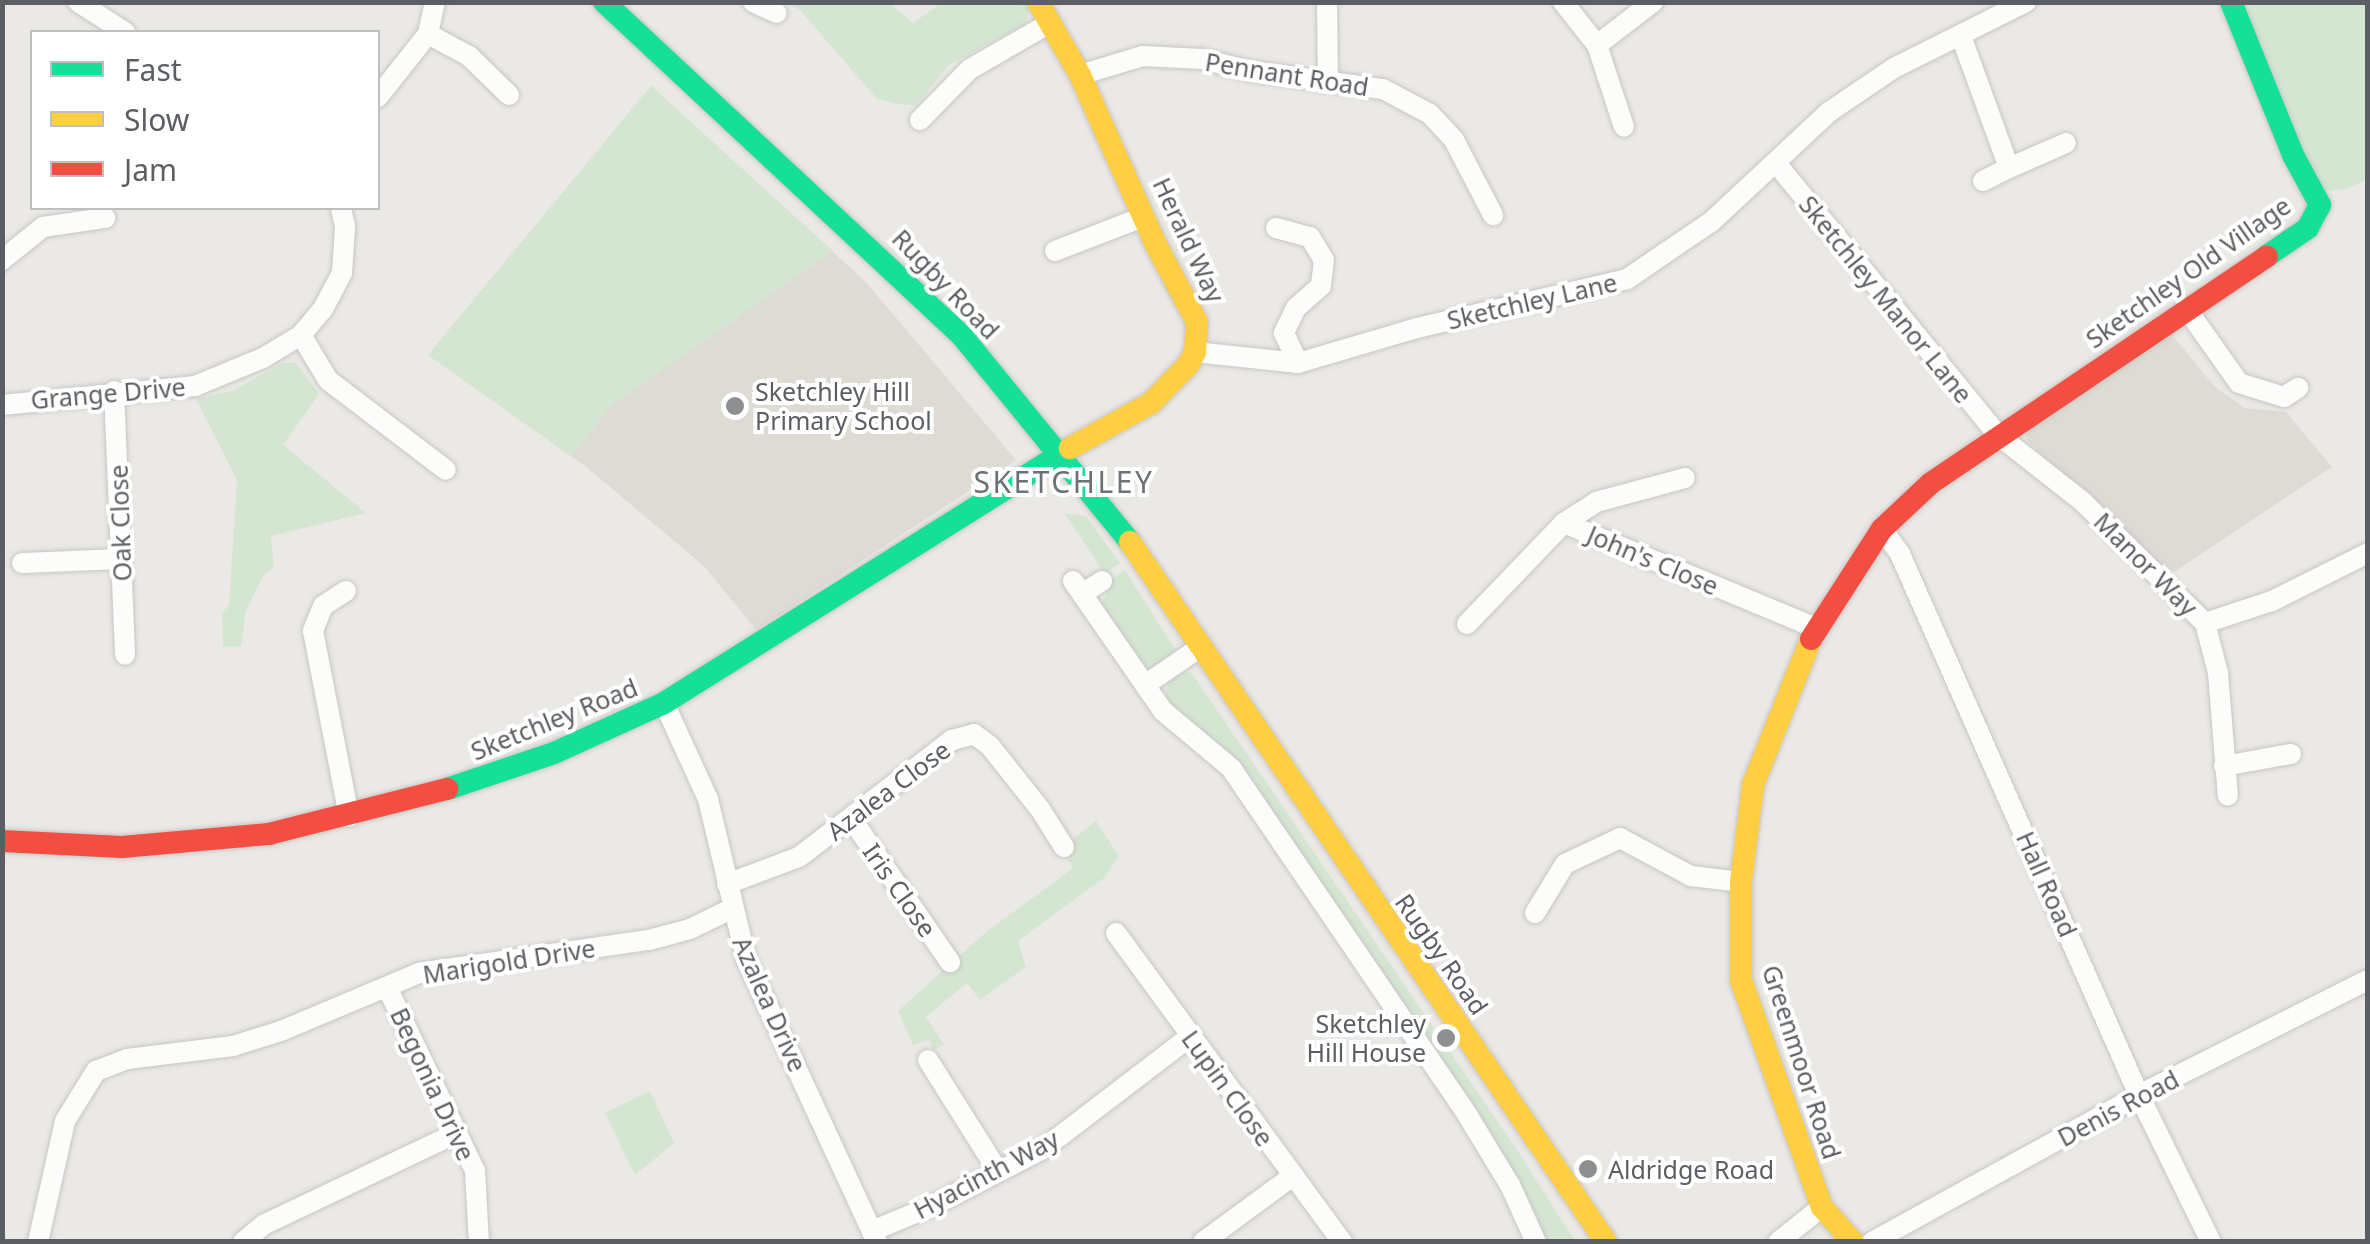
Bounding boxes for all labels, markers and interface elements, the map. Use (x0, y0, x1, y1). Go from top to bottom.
legend (30, 30, 380, 210)
street label: Pennant Road (1203, 46, 1371, 102)
text: Fast (124, 49, 182, 90)
text: Slow (124, 99, 189, 140)
text: Jam (124, 149, 177, 190)
street label: Herald Way (1147, 173, 1231, 307)
street label: Sketchley Manor Lane (1793, 189, 1979, 409)
street label: Sketchley Old Village (2080, 190, 2296, 354)
street label: Rugby Road (886, 223, 1006, 345)
street label: Sketchley Lane (1444, 267, 1620, 335)
street label: Grange Drive (29, 371, 187, 415)
place label: Sketchley Hill Primary School (755, 377, 932, 436)
marker: Sketchley Hill Primary School (724, 395, 746, 417)
street label: Oak Close (103, 464, 137, 582)
district label: SKETCHLEY (974, 464, 1154, 500)
street label: Manor Way (2088, 506, 2204, 622)
street label: John's Close (1583, 519, 1723, 601)
street label: Sketchley Road (466, 672, 642, 766)
street label: Azalea Close (821, 734, 955, 846)
street label: Hall Road (2011, 827, 2083, 941)
street label: Iris Close (857, 838, 943, 942)
street label: Rugby Road (1389, 888, 1495, 1020)
street label: Azalea Drive (727, 932, 813, 1076)
street label: Marigold Drive (421, 933, 597, 989)
street label: Greenmoor Road (1756, 961, 1848, 1163)
street label: Begonia Drive (385, 1003, 481, 1165)
place label: Sketchley Hill House (1306, 1009, 1426, 1068)
street label: Lupin Close (1176, 1024, 1280, 1152)
marker: Sketchley Hill House (1435, 1027, 1457, 1049)
street label: Denis Road (2052, 1064, 2184, 1152)
street label: Hyacinth Way (908, 1123, 1064, 1225)
place label: Aldridge Road (1608, 1154, 1774, 1184)
marker: Aldridge Road (1577, 1158, 1599, 1180)

